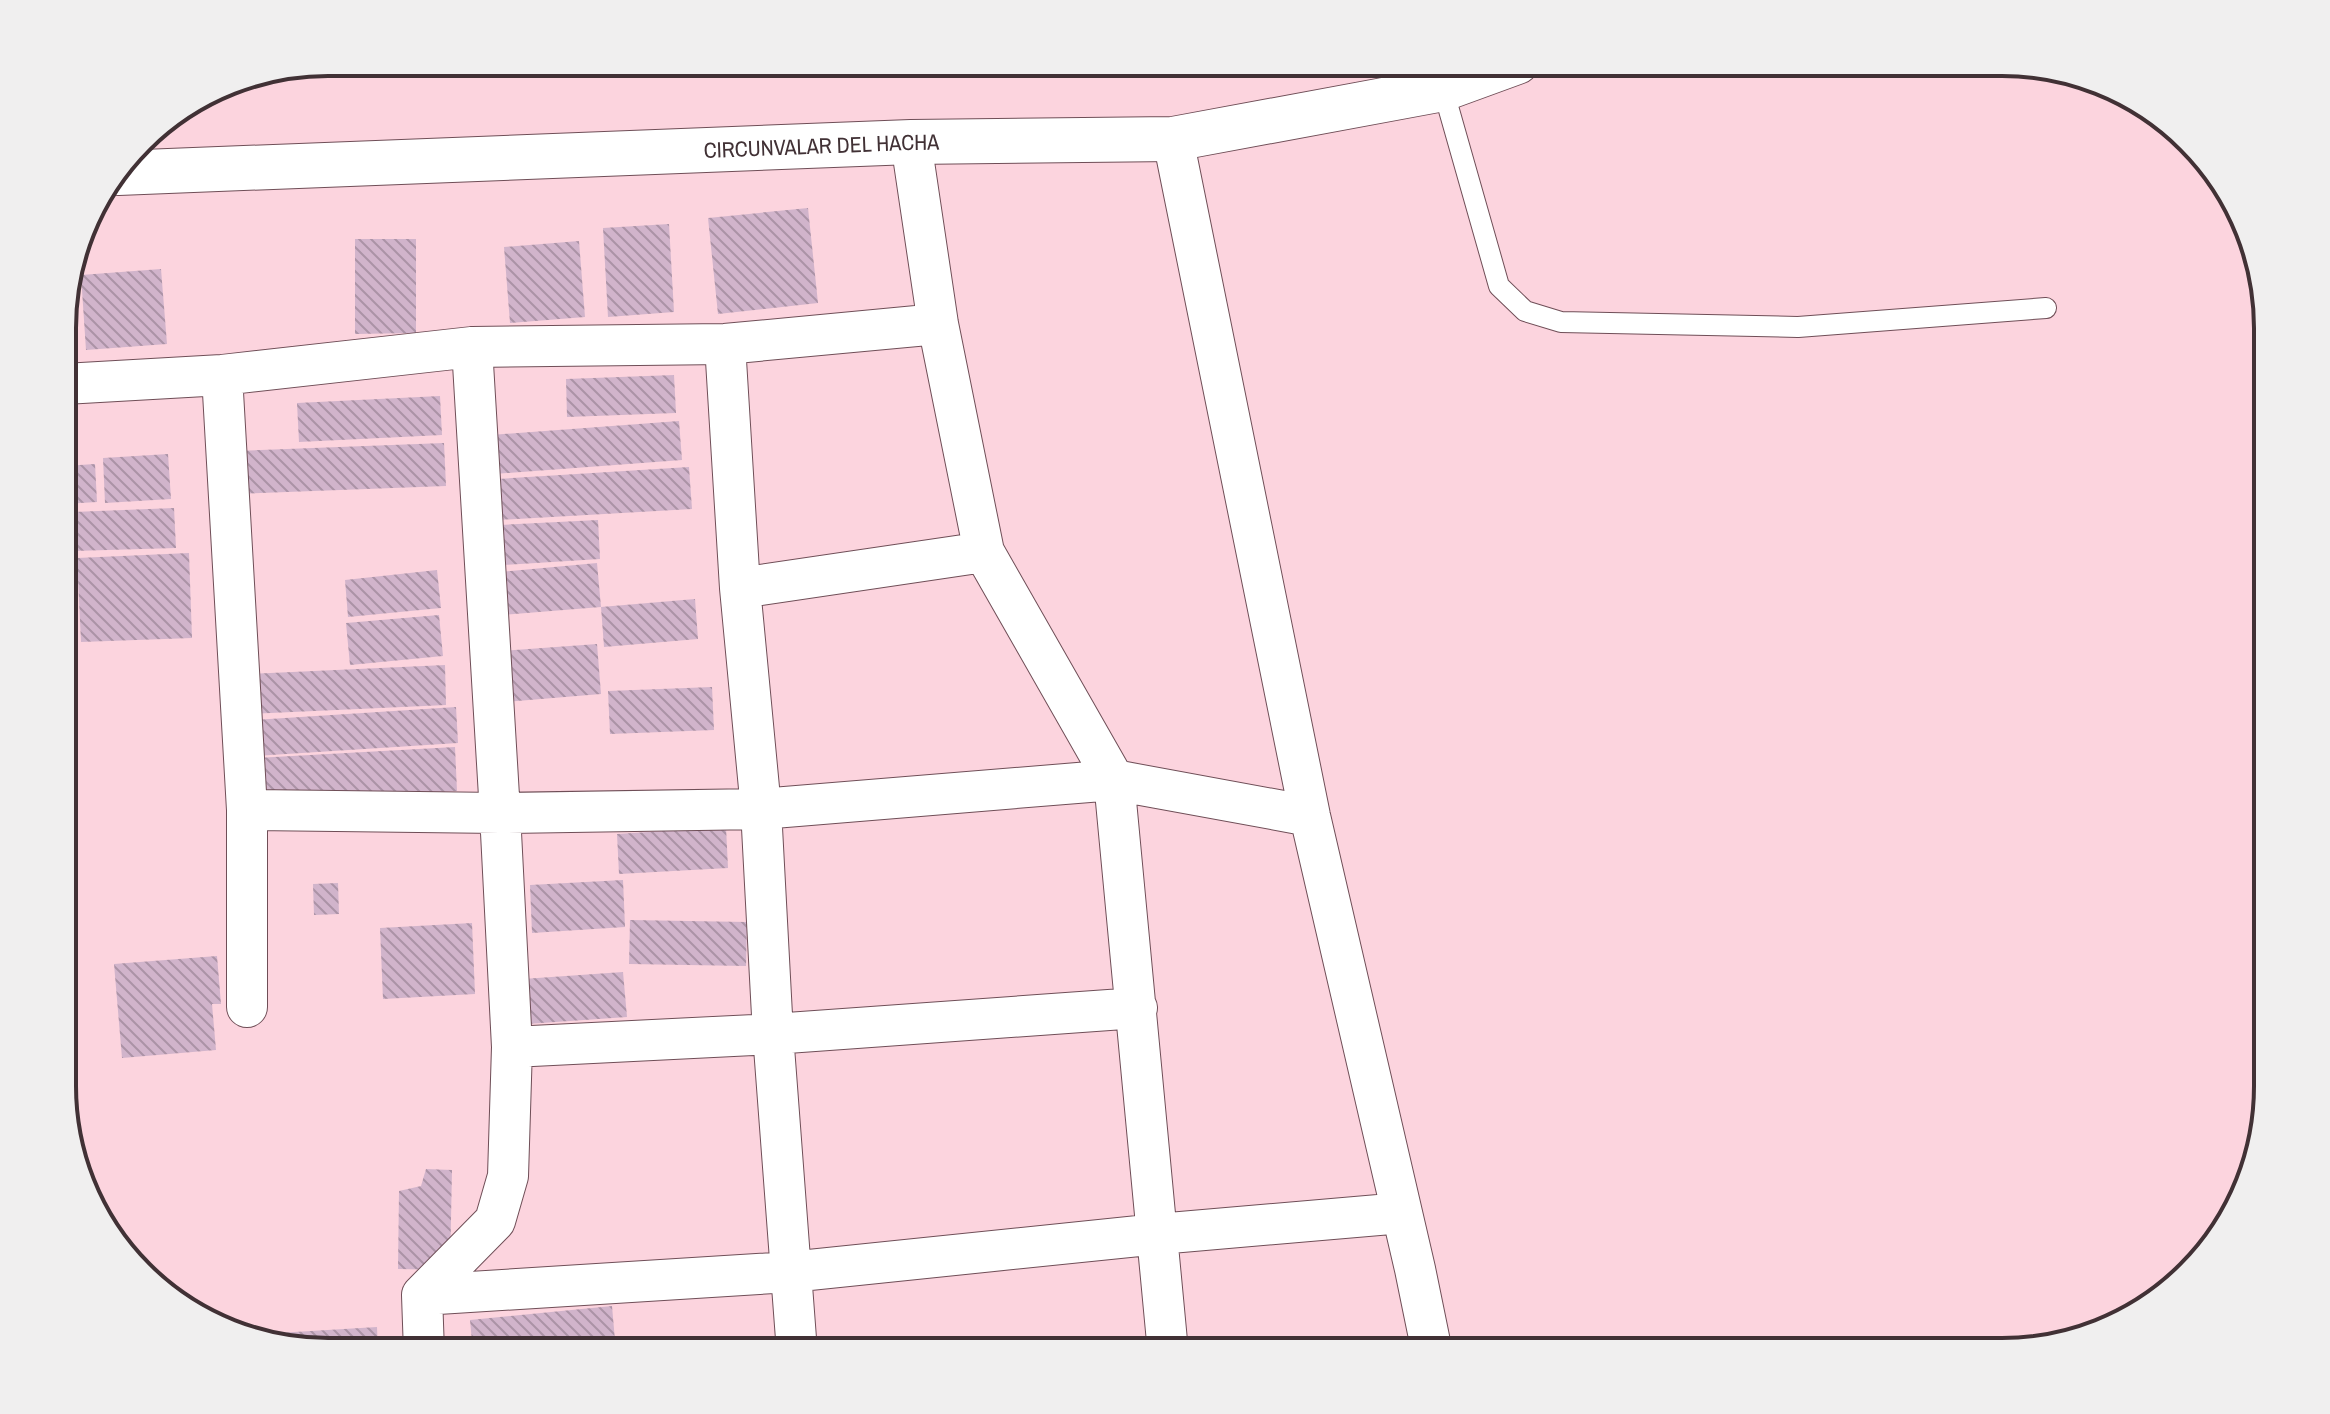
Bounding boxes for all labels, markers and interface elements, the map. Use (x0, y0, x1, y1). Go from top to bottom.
street label: CIRCUNVALAR DEL HACHA (703, 127, 940, 165)

